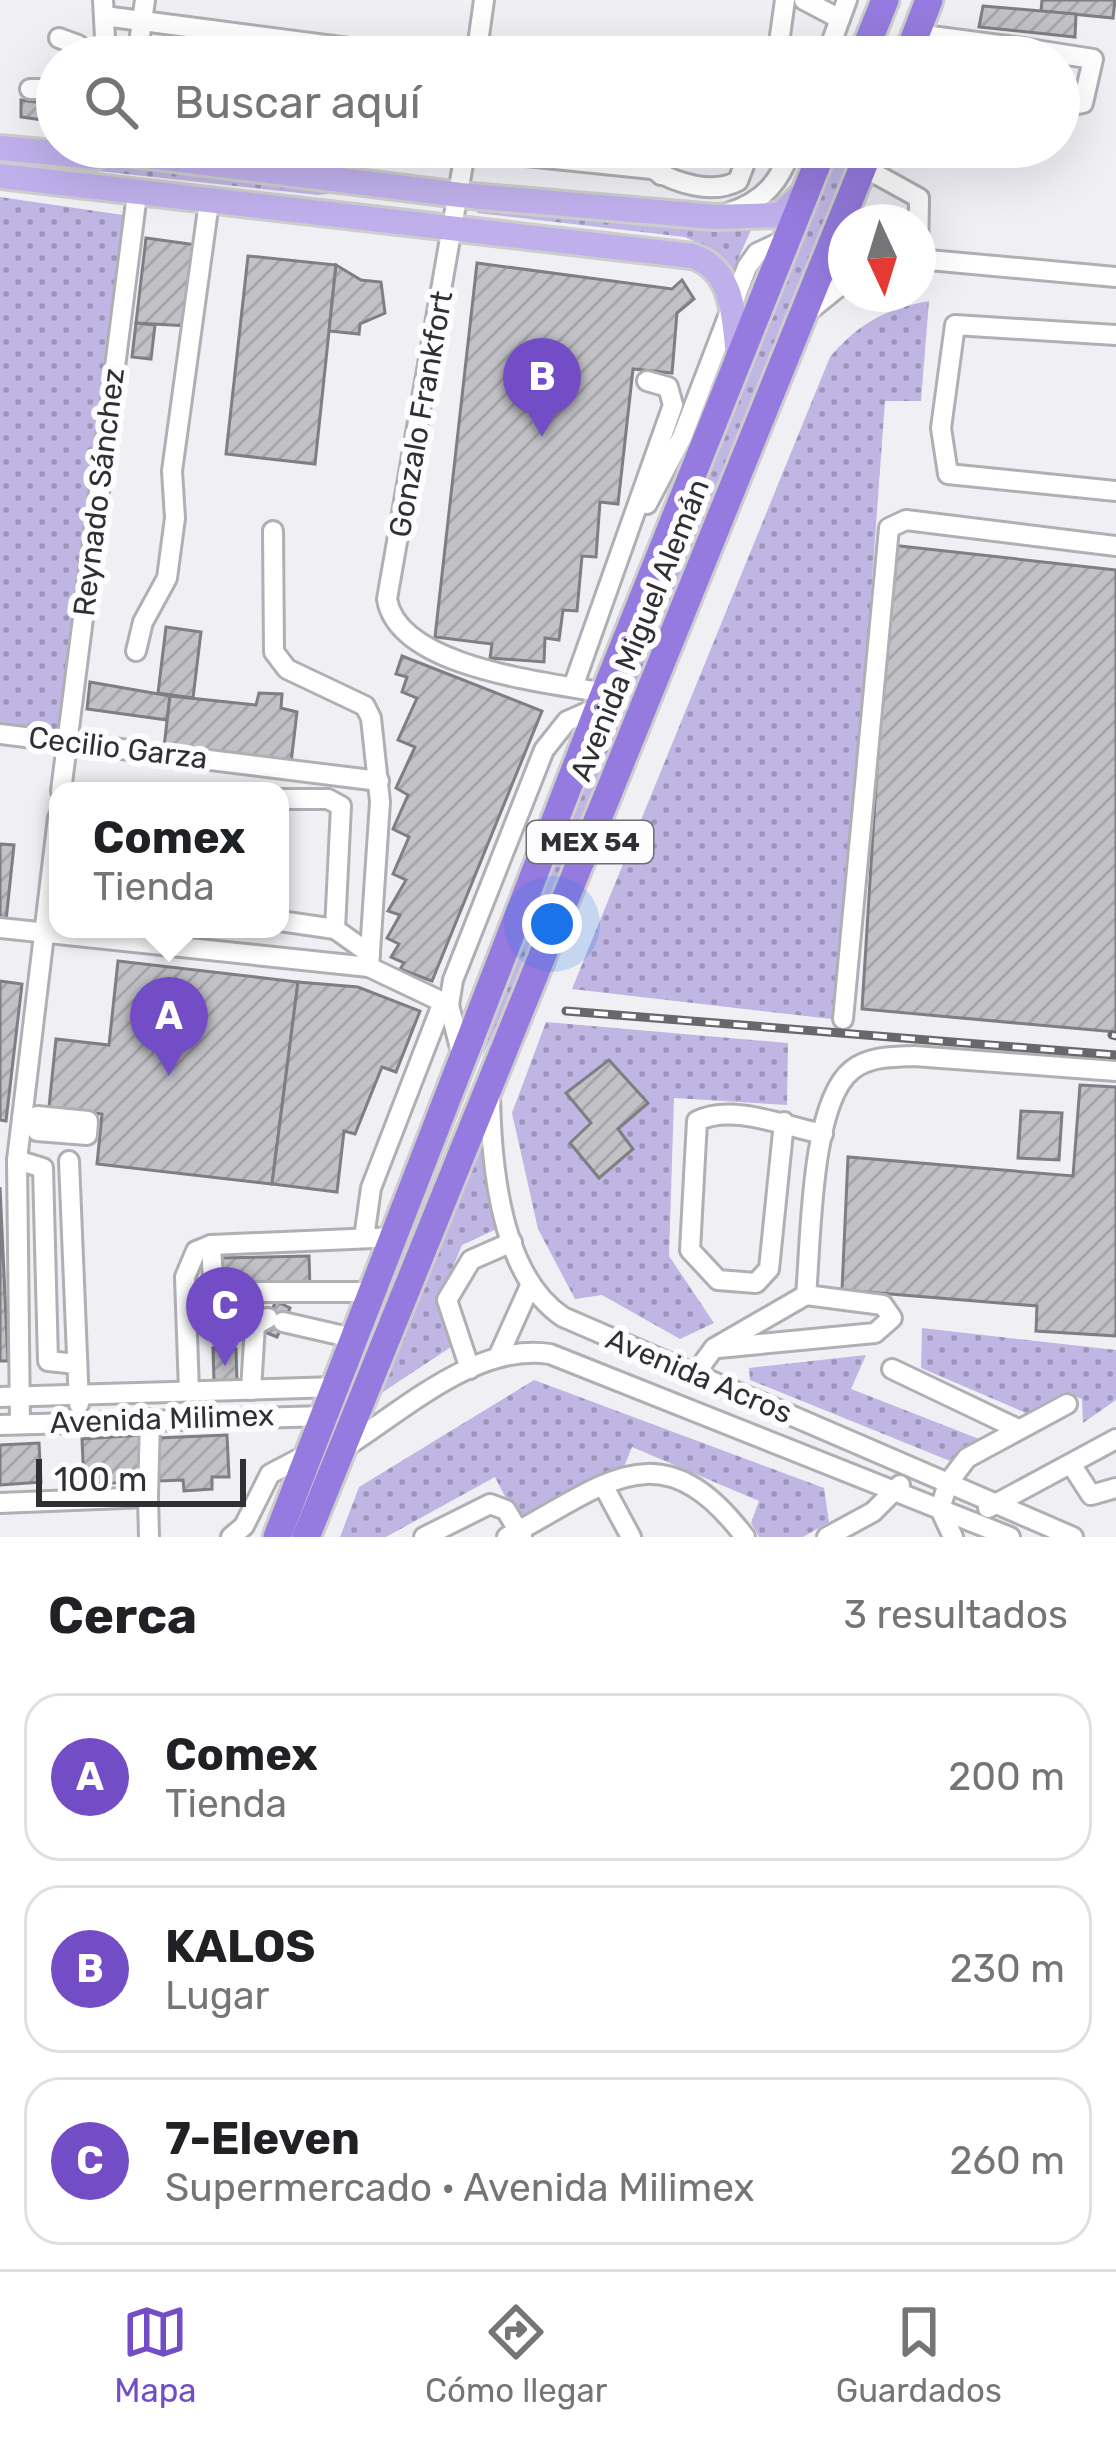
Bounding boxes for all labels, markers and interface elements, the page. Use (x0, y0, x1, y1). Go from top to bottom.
search box (36, 36, 1080, 168)
icon: search (78, 69, 144, 135)
text: Buscar aquí (174, 76, 421, 129)
north arrow (828, 204, 936, 312)
street label: Gonzalo Frankfort (382, 288, 460, 540)
pin: B (503, 338, 581, 437)
street label: Reynado Sánchez (66, 366, 132, 618)
street label: Avenida Miguel Alemán (563, 474, 717, 786)
street label: Cecilio Garza (27, 719, 209, 777)
popup (49, 782, 289, 938)
text: Comex (93, 811, 245, 864)
road number: MEX 54 (527, 821, 653, 863)
text: Tienda (93, 864, 215, 910)
your location (522, 894, 582, 954)
pin: A (130, 977, 208, 1076)
pin: C (186, 1267, 264, 1366)
street label: Avenida Acros (601, 1321, 797, 1431)
street label: Avenida Milimex (49, 1397, 275, 1441)
scale bar (36, 1453, 246, 1506)
text: 100 m (54, 1460, 147, 1499)
text: Cerca (48, 1585, 197, 1646)
text: 3 resultados (844, 1592, 1068, 1638)
text: Comex (165, 1728, 318, 1781)
text: A (76, 1754, 104, 1800)
text: 200 m (948, 1754, 1065, 1800)
text: Tienda (165, 1781, 287, 1827)
text: KALOS (165, 1920, 315, 1973)
text: B (76, 1946, 104, 1992)
text: 230 m (950, 1946, 1065, 1992)
text: Lugar (165, 1973, 269, 2019)
text: 7-Eleven (165, 2112, 360, 2165)
text: C (76, 2138, 104, 2184)
text: 260 m (950, 2138, 1065, 2184)
text: Supermercado · Avenida Milimex (165, 2165, 755, 2211)
tab: Mapa (114, 2299, 197, 2410)
tab: Cómo llegar (425, 2299, 607, 2410)
tab: Guardados (836, 2299, 1002, 2410)

